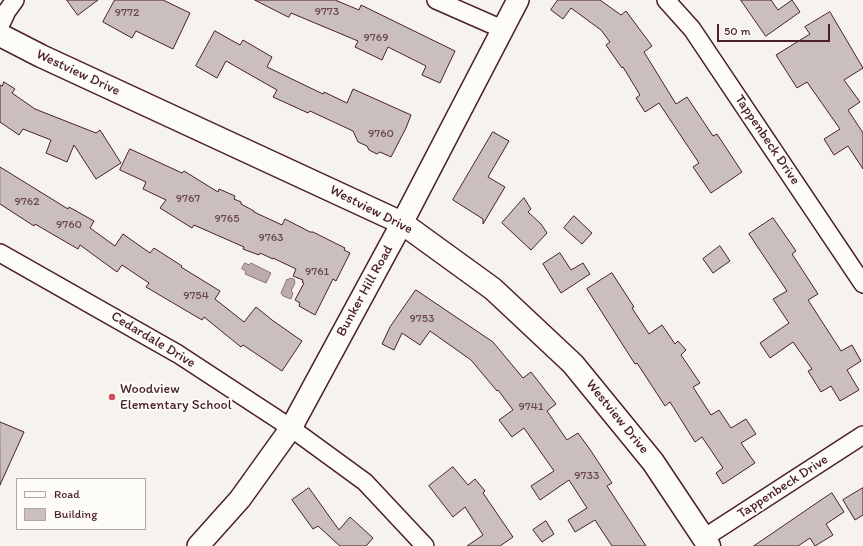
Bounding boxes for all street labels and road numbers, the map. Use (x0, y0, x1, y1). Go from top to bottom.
street label: Westview Drive (33, 46, 123, 100)
street label: Tappenbeck Drive (731, 92, 803, 188)
street label: Westview Drive (327, 182, 415, 238)
street label: Bunker Hill Road (333, 242, 397, 340)
street label: Cedardale Drive (108, 308, 198, 372)
street label: Westview Drive (582, 376, 652, 458)
street label: Tappenbeck Drive (734, 451, 832, 523)

